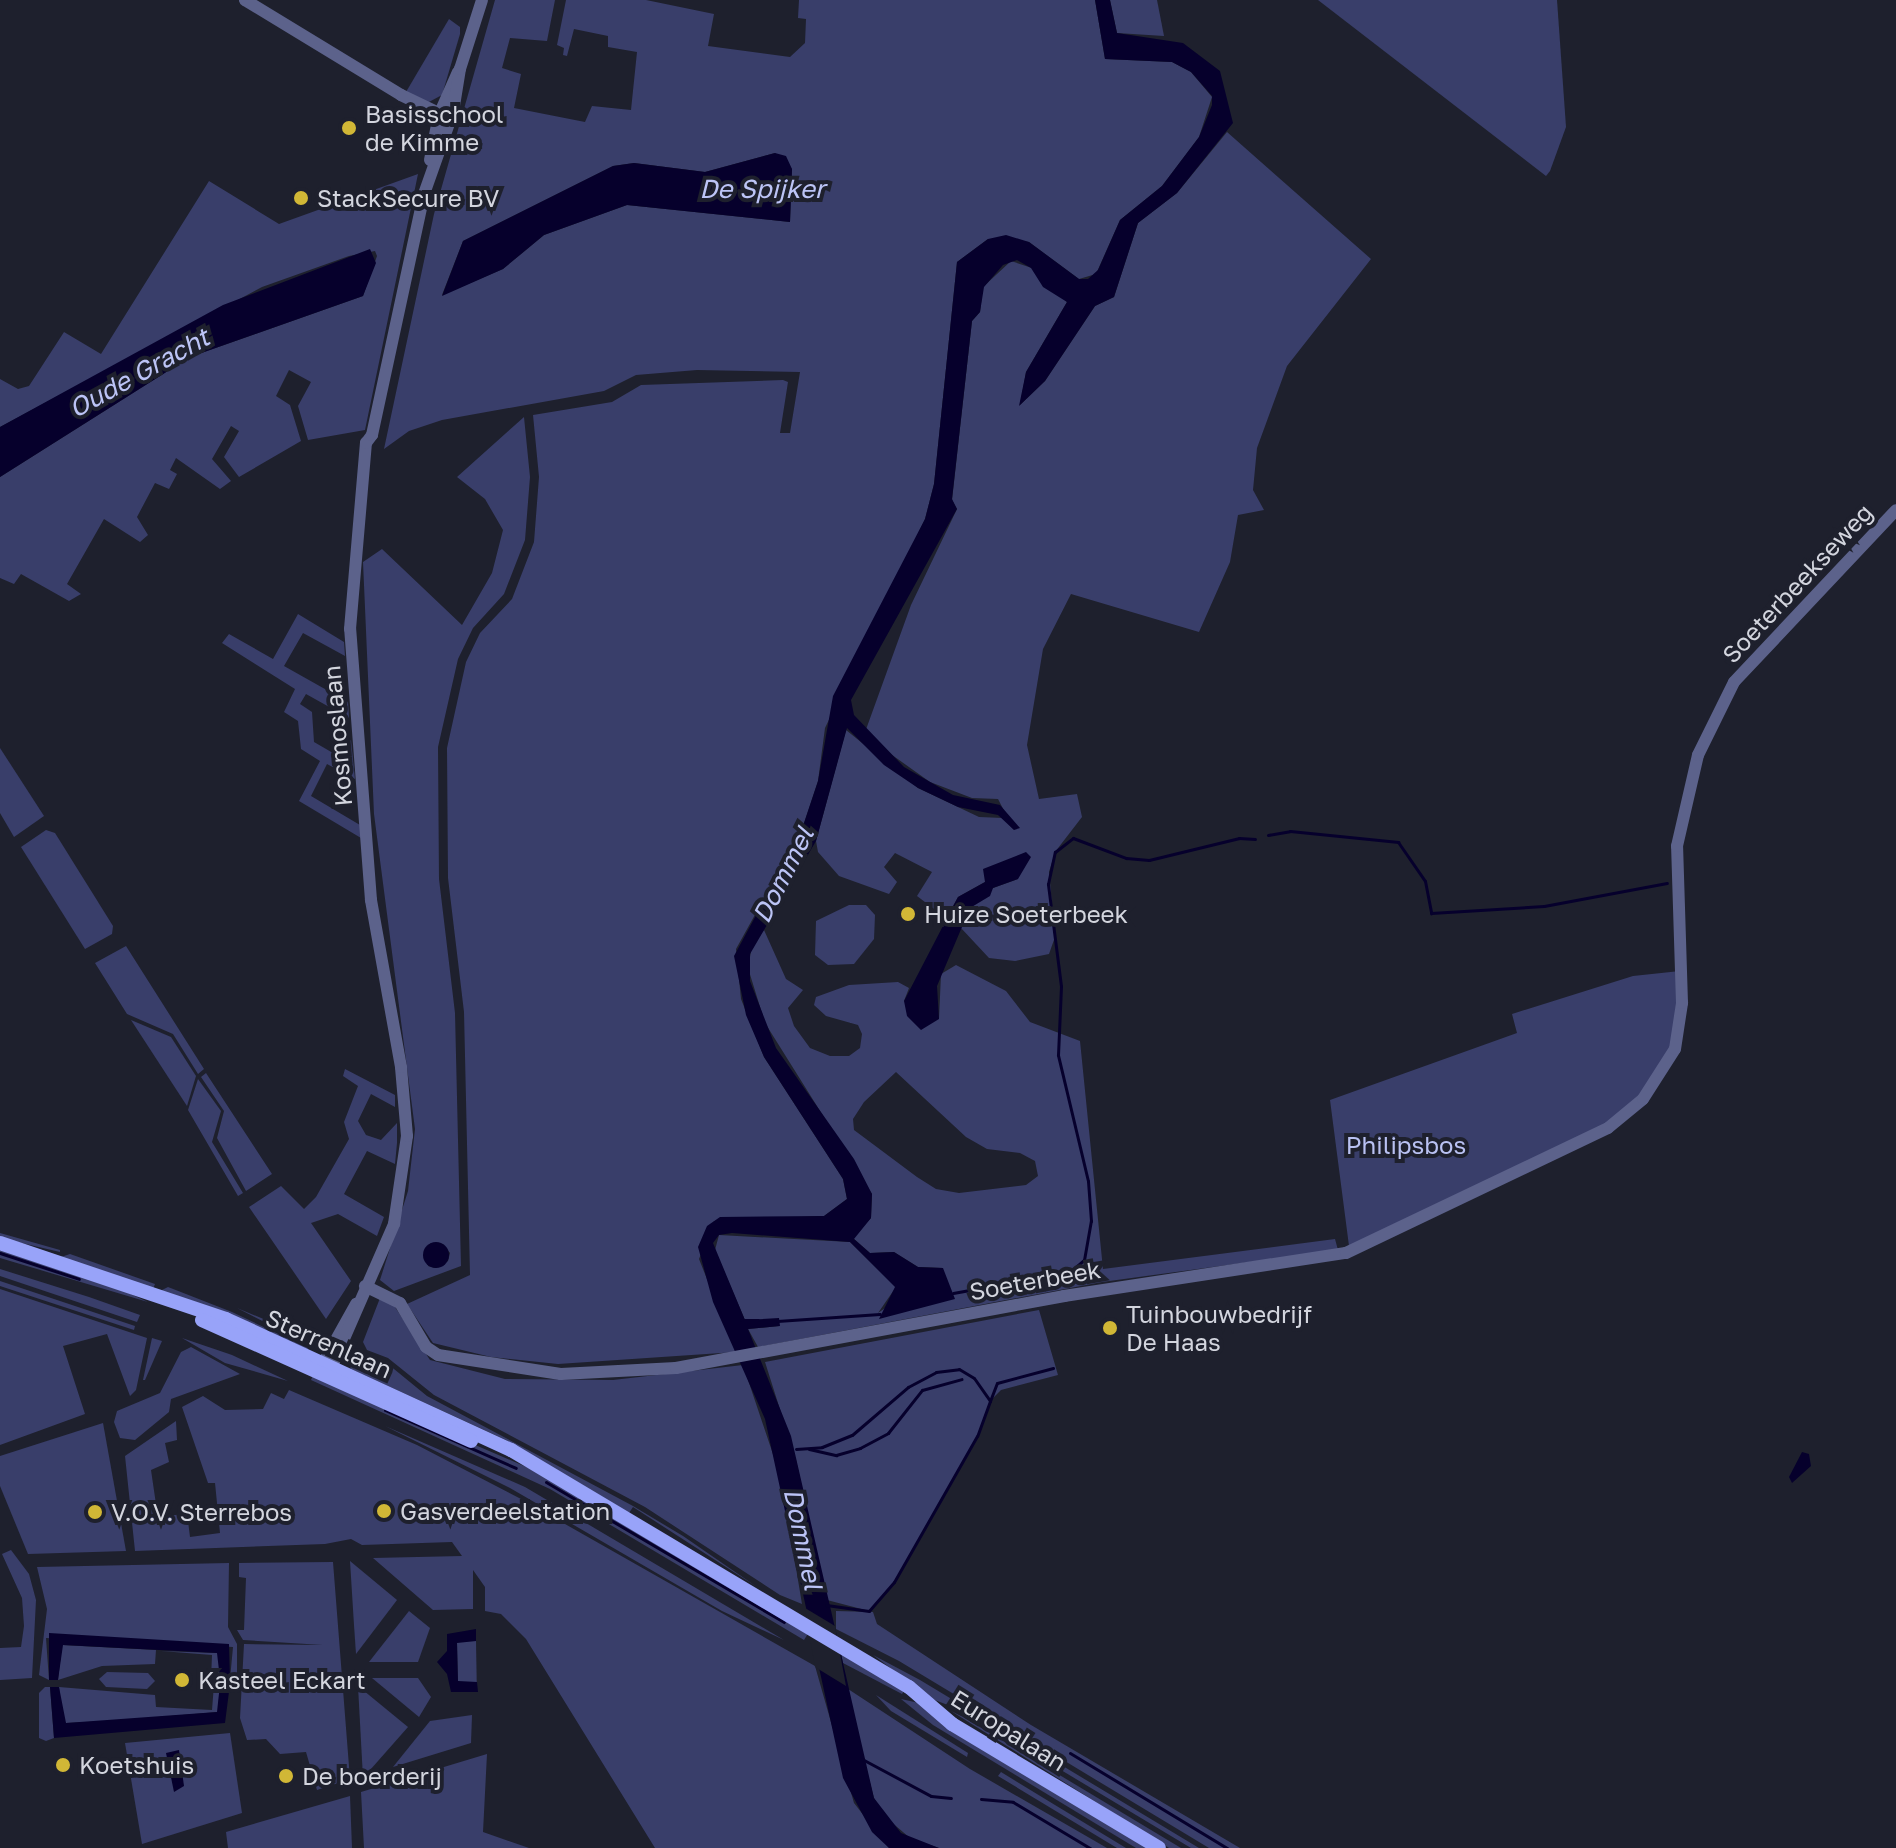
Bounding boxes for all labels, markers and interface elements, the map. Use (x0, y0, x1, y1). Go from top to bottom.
place label: Basisschool de Kimme (365, 100, 504, 156)
marker: Basisschool de Kimme (340, 119, 358, 137)
water label: De Spijker (699, 173, 825, 205)
place label: StackSecure BV (317, 184, 499, 212)
marker: StackSecure BV (292, 189, 310, 207)
water label: Oude Gracht (63, 322, 215, 424)
street label: Soeterbeekseweg (1716, 497, 1878, 669)
street label: Kosmoslaan (317, 664, 357, 808)
water label: Dommel (746, 822, 820, 928)
place label: Huize Soeterbeek (924, 900, 1128, 928)
marker: Huize Soeterbeek (899, 905, 917, 923)
park label: Philipsbos (1346, 1131, 1466, 1159)
street label: Soeterbeek (967, 1254, 1103, 1306)
place label: Tuinbouwbedrijf De Haas (1126, 1300, 1312, 1356)
street label: Sterrenlaan (261, 1302, 397, 1384)
marker: Tuinbouwbedrijf De Haas (1101, 1319, 1119, 1337)
water label: Dommel (777, 1485, 829, 1593)
place label: Gasverdeelstation (400, 1497, 610, 1525)
place label: V.O.V. Sterrebos (111, 1498, 292, 1526)
marker: Gasverdeelstation (375, 1502, 393, 1520)
marker: V.O.V. Sterrebos (86, 1503, 104, 1521)
place label: Kasteel Eckart (198, 1666, 366, 1694)
marker: Kasteel Eckart (173, 1671, 191, 1689)
street label: Europalaan (946, 1683, 1072, 1777)
place label: Koetshuis (79, 1751, 194, 1779)
marker: Koetshuis (54, 1756, 72, 1774)
place label: De boerderij (302, 1762, 442, 1790)
marker: De boerderij (277, 1767, 295, 1785)

